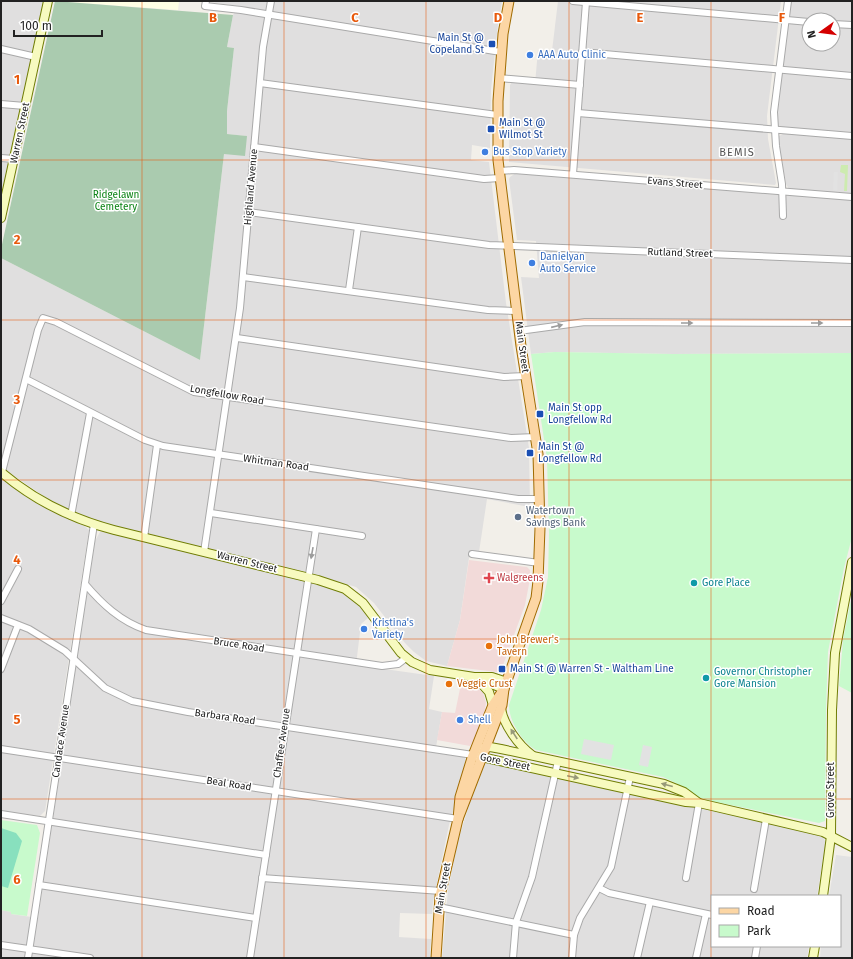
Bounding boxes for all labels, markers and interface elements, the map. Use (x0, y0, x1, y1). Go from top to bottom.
text: B (209, 10, 217, 25)
text: C (351, 10, 359, 25)
text: D (494, 10, 503, 25)
text: E (637, 10, 644, 25)
text: F (779, 10, 786, 25)
scale bar (14, 12, 102, 38)
north arrow (801, 12, 841, 52)
text: 100 m (20, 19, 52, 33)
text: N (805, 29, 819, 39)
place label: Main St @ Copeland St (430, 32, 484, 56)
marker: Main St @ Copeland St (487, 39, 497, 49)
place label: AAA Auto Clinic (538, 49, 606, 61)
marker: AAA Auto Clinic (525, 50, 535, 60)
text: 1 (14, 72, 20, 87)
street label: Warren Street (8, 101, 32, 165)
place label: Main St @ Wilmot St (499, 117, 545, 141)
marker: Main St @ Wilmot St (486, 124, 496, 134)
place label: Bus Stop Variety (493, 146, 567, 158)
district label: BEMIS (719, 146, 755, 159)
marker: Bus Stop Variety (480, 147, 490, 157)
street label: Highland Avenue (242, 148, 260, 226)
street label: Evans Street (647, 175, 704, 191)
park label: Ridgelawn Cemetery (93, 189, 139, 213)
text: 2 (14, 232, 21, 247)
street label: Rutland Street (647, 246, 713, 260)
place label: Danielyan Auto Service (540, 251, 596, 275)
marker: Danielyan Auto Service (527, 258, 537, 268)
one-way arrow (681, 320, 694, 326)
one-way arrow (811, 320, 824, 326)
street label: Main Street (512, 321, 532, 374)
one-way arrow (551, 322, 564, 328)
street label: Longfellow Road (189, 383, 265, 407)
text: 3 (13, 392, 21, 407)
place label: Main St opp Longfellow Rd (548, 402, 612, 426)
marker: Main St opp Longfellow Rd (535, 409, 545, 419)
place label: Main St @ Longfellow Rd (538, 441, 602, 465)
marker: Main St @ Longfellow Rd (525, 448, 535, 458)
street label: Whitman Road (242, 452, 310, 474)
place label: Watertown Savings Bank (526, 505, 586, 529)
marker: Watertown Savings Bank (513, 512, 523, 522)
one-way arrow (309, 547, 315, 559)
street label: Warren Street (216, 549, 279, 575)
text: 4 (13, 552, 21, 567)
place label: Walgreens (497, 572, 544, 584)
marker: Walgreens (484, 573, 494, 583)
place label: Gore Place (702, 577, 750, 589)
marker: Gore Place (689, 578, 699, 588)
place label: Kristina's Variety (372, 617, 414, 641)
marker: Kristina's Variety (359, 624, 369, 634)
place label: John Brewer's Tavern (497, 634, 559, 658)
street label: Bruce Road (213, 635, 265, 655)
marker: John Brewer's Tavern (484, 641, 494, 651)
place label: Main St @ Warren St - Waltham Line (510, 663, 674, 675)
marker: Main St @ Warren St - Waltham Line (497, 664, 507, 674)
place label: Governor Christopher Gore Mansion (714, 666, 812, 690)
marker: Governor Christopher Gore Mansion (701, 673, 711, 683)
place label: Veggie Crust (457, 678, 513, 690)
marker: Veggie Crust (444, 679, 454, 689)
street label: Candace Avenue (50, 703, 72, 779)
street label: Barbara Road (194, 707, 256, 727)
street label: Chaffee Avenue (271, 707, 293, 779)
text: 5 (14, 712, 21, 727)
place label: Shell (468, 714, 491, 726)
marker: Shell (455, 715, 465, 725)
one-way arrow (510, 728, 517, 740)
street label: Gore Street (479, 751, 532, 773)
street label: Grove Street (825, 762, 837, 818)
street label: Beal Road (206, 775, 252, 793)
one-way arrow (567, 775, 579, 781)
one-way arrow (661, 782, 673, 788)
street label: Main Street (433, 861, 453, 914)
text: 6 (13, 872, 21, 887)
legend (711, 895, 841, 947)
text: Road (747, 904, 775, 918)
text: Park (747, 924, 771, 938)

